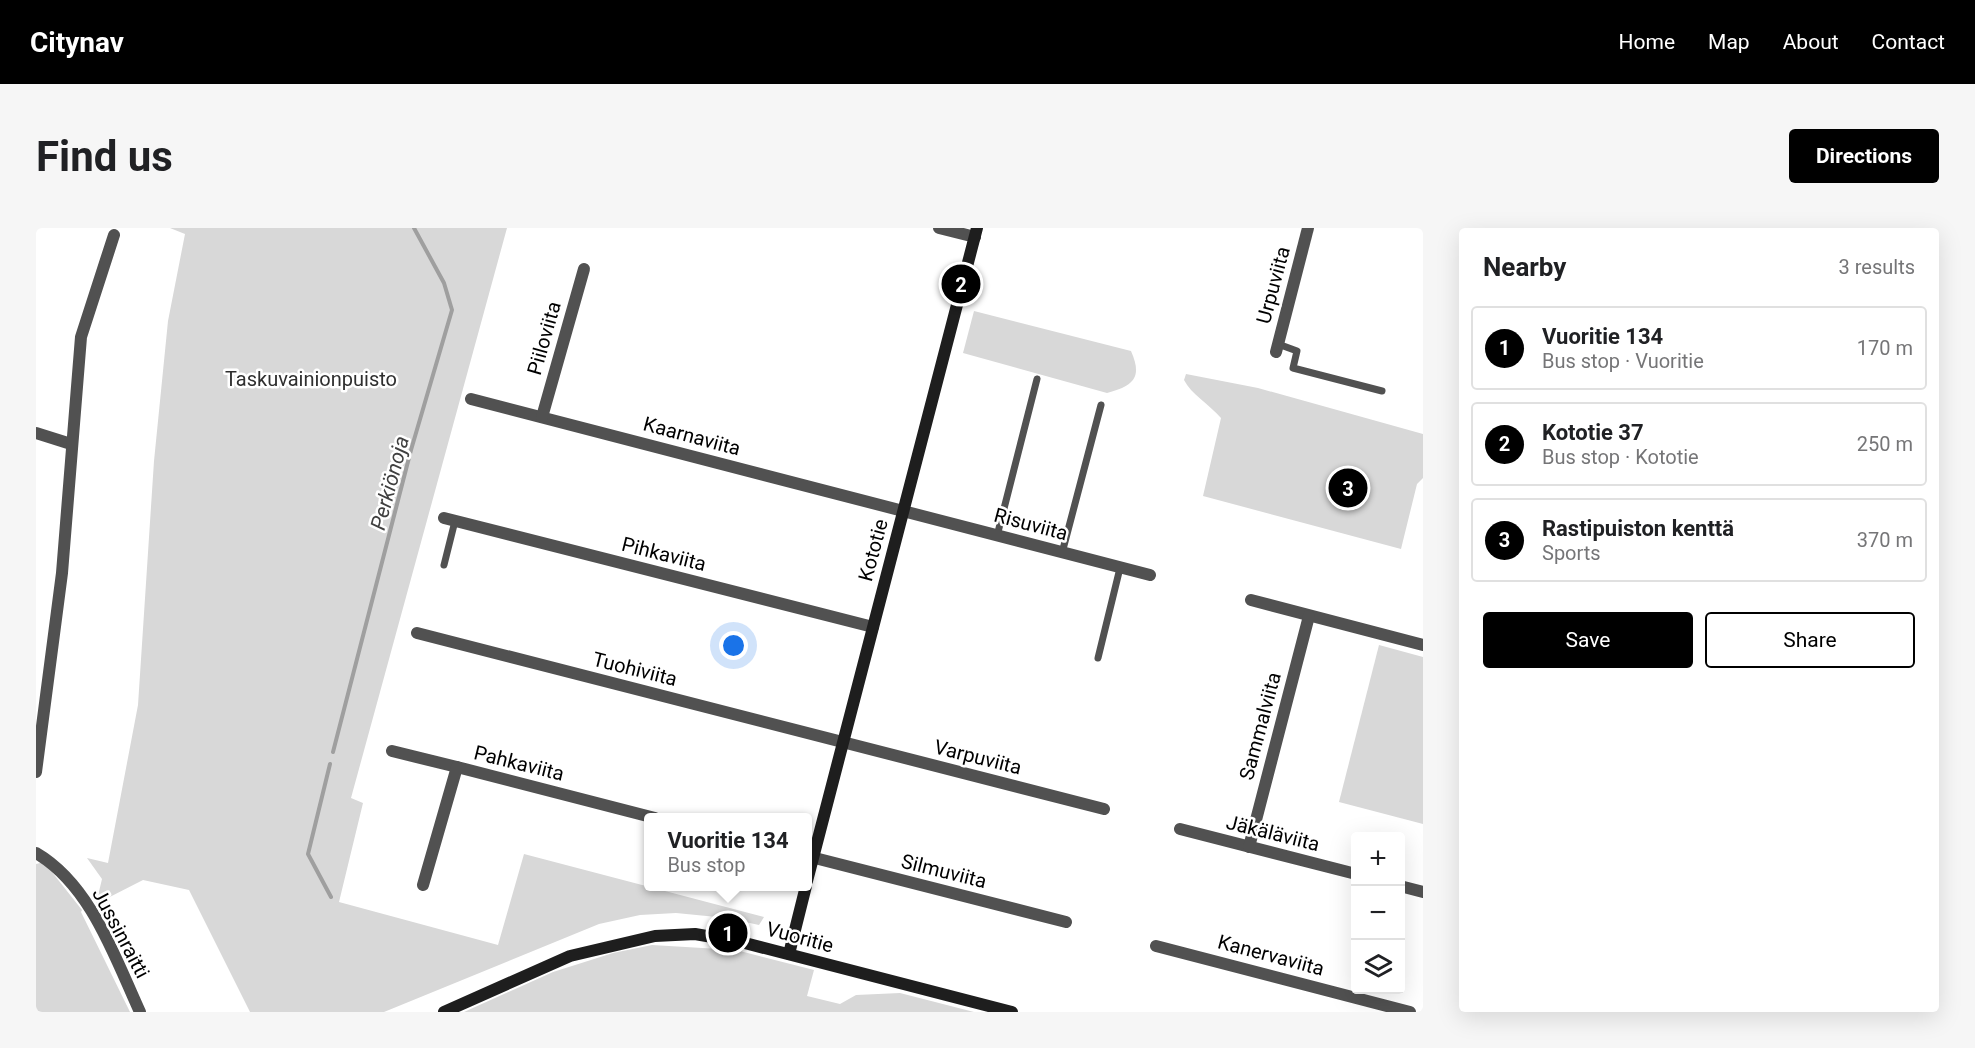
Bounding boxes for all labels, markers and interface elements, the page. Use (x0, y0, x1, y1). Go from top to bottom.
text: Citynav (30, 26, 124, 59)
text: Home (1619, 30, 1675, 54)
text: Map (1708, 30, 1750, 54)
text: About (1783, 30, 1839, 54)
text: Contact (1872, 30, 1945, 54)
button: Directions (1789, 129, 1939, 183)
text: Find us (36, 132, 173, 181)
street label: Urpuviita (1251, 244, 1295, 326)
text: Nearby (1483, 252, 1566, 282)
text: 3 results (1839, 255, 1915, 279)
pin: 2 (942, 262, 980, 306)
street label: Piiloviita (522, 298, 566, 378)
text: Vuoritie 134 (1542, 324, 1663, 349)
text: 1 (1499, 336, 1510, 360)
text: 170 m (1857, 336, 1913, 360)
text: Bus stop · Vuoritie (1542, 349, 1704, 373)
park label: Taskuvainionpuisto (225, 367, 397, 391)
street label: Kaarnaviita (641, 412, 743, 460)
text: Kototie 37 (1542, 420, 1644, 445)
text: 2 (1499, 432, 1510, 456)
text: 250 m (1857, 432, 1913, 456)
water label: Perkiönoja (366, 433, 414, 533)
text: Bus stop · Kototie (1542, 445, 1699, 469)
pin: 3 (1328, 466, 1368, 510)
street label: Risuviita (991, 503, 1071, 545)
street label: Kototie (853, 516, 893, 584)
text: Rastipuiston kenttä (1542, 516, 1734, 541)
text: 3 (1499, 528, 1510, 552)
text: 370 m (1857, 528, 1913, 552)
street label: Pihkaviita (619, 532, 709, 576)
text: Sports (1542, 541, 1601, 565)
button: Save (1483, 612, 1693, 668)
button: Share (1705, 612, 1915, 668)
your location (719, 631, 748, 660)
street label: Tuohiviita (590, 647, 680, 691)
street label: Sammalviita (1234, 670, 1286, 782)
street label: Varpuviita (932, 735, 1024, 779)
street label: Pahkaviita (471, 740, 567, 786)
street label: Jäkäläviita (1224, 810, 1322, 856)
popup (644, 813, 812, 891)
text: Vuoritie 134 (667, 828, 789, 853)
map controls (1351, 832, 1405, 994)
button: + (1351, 832, 1405, 886)
street label: Silmuviita (899, 849, 989, 893)
text: Bus stop (667, 853, 745, 877)
street label: Jussinraitti (87, 884, 155, 982)
button: − (1351, 886, 1405, 940)
pin: 1 (708, 910, 748, 956)
street label: Vuoritie (764, 917, 836, 957)
street label: Kanervaviita (1215, 929, 1327, 981)
button: layers (1351, 940, 1405, 994)

